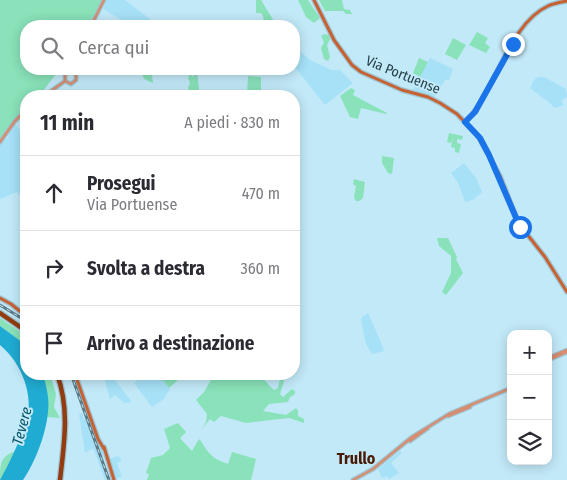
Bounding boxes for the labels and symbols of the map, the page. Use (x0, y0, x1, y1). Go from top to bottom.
route end (502, 33, 525, 56)
street label: Via Portuense (363, 52, 443, 98)
route start (509, 216, 532, 239)
water label: Tevere (8, 405, 36, 447)
district label: Trullo (337, 449, 376, 468)

